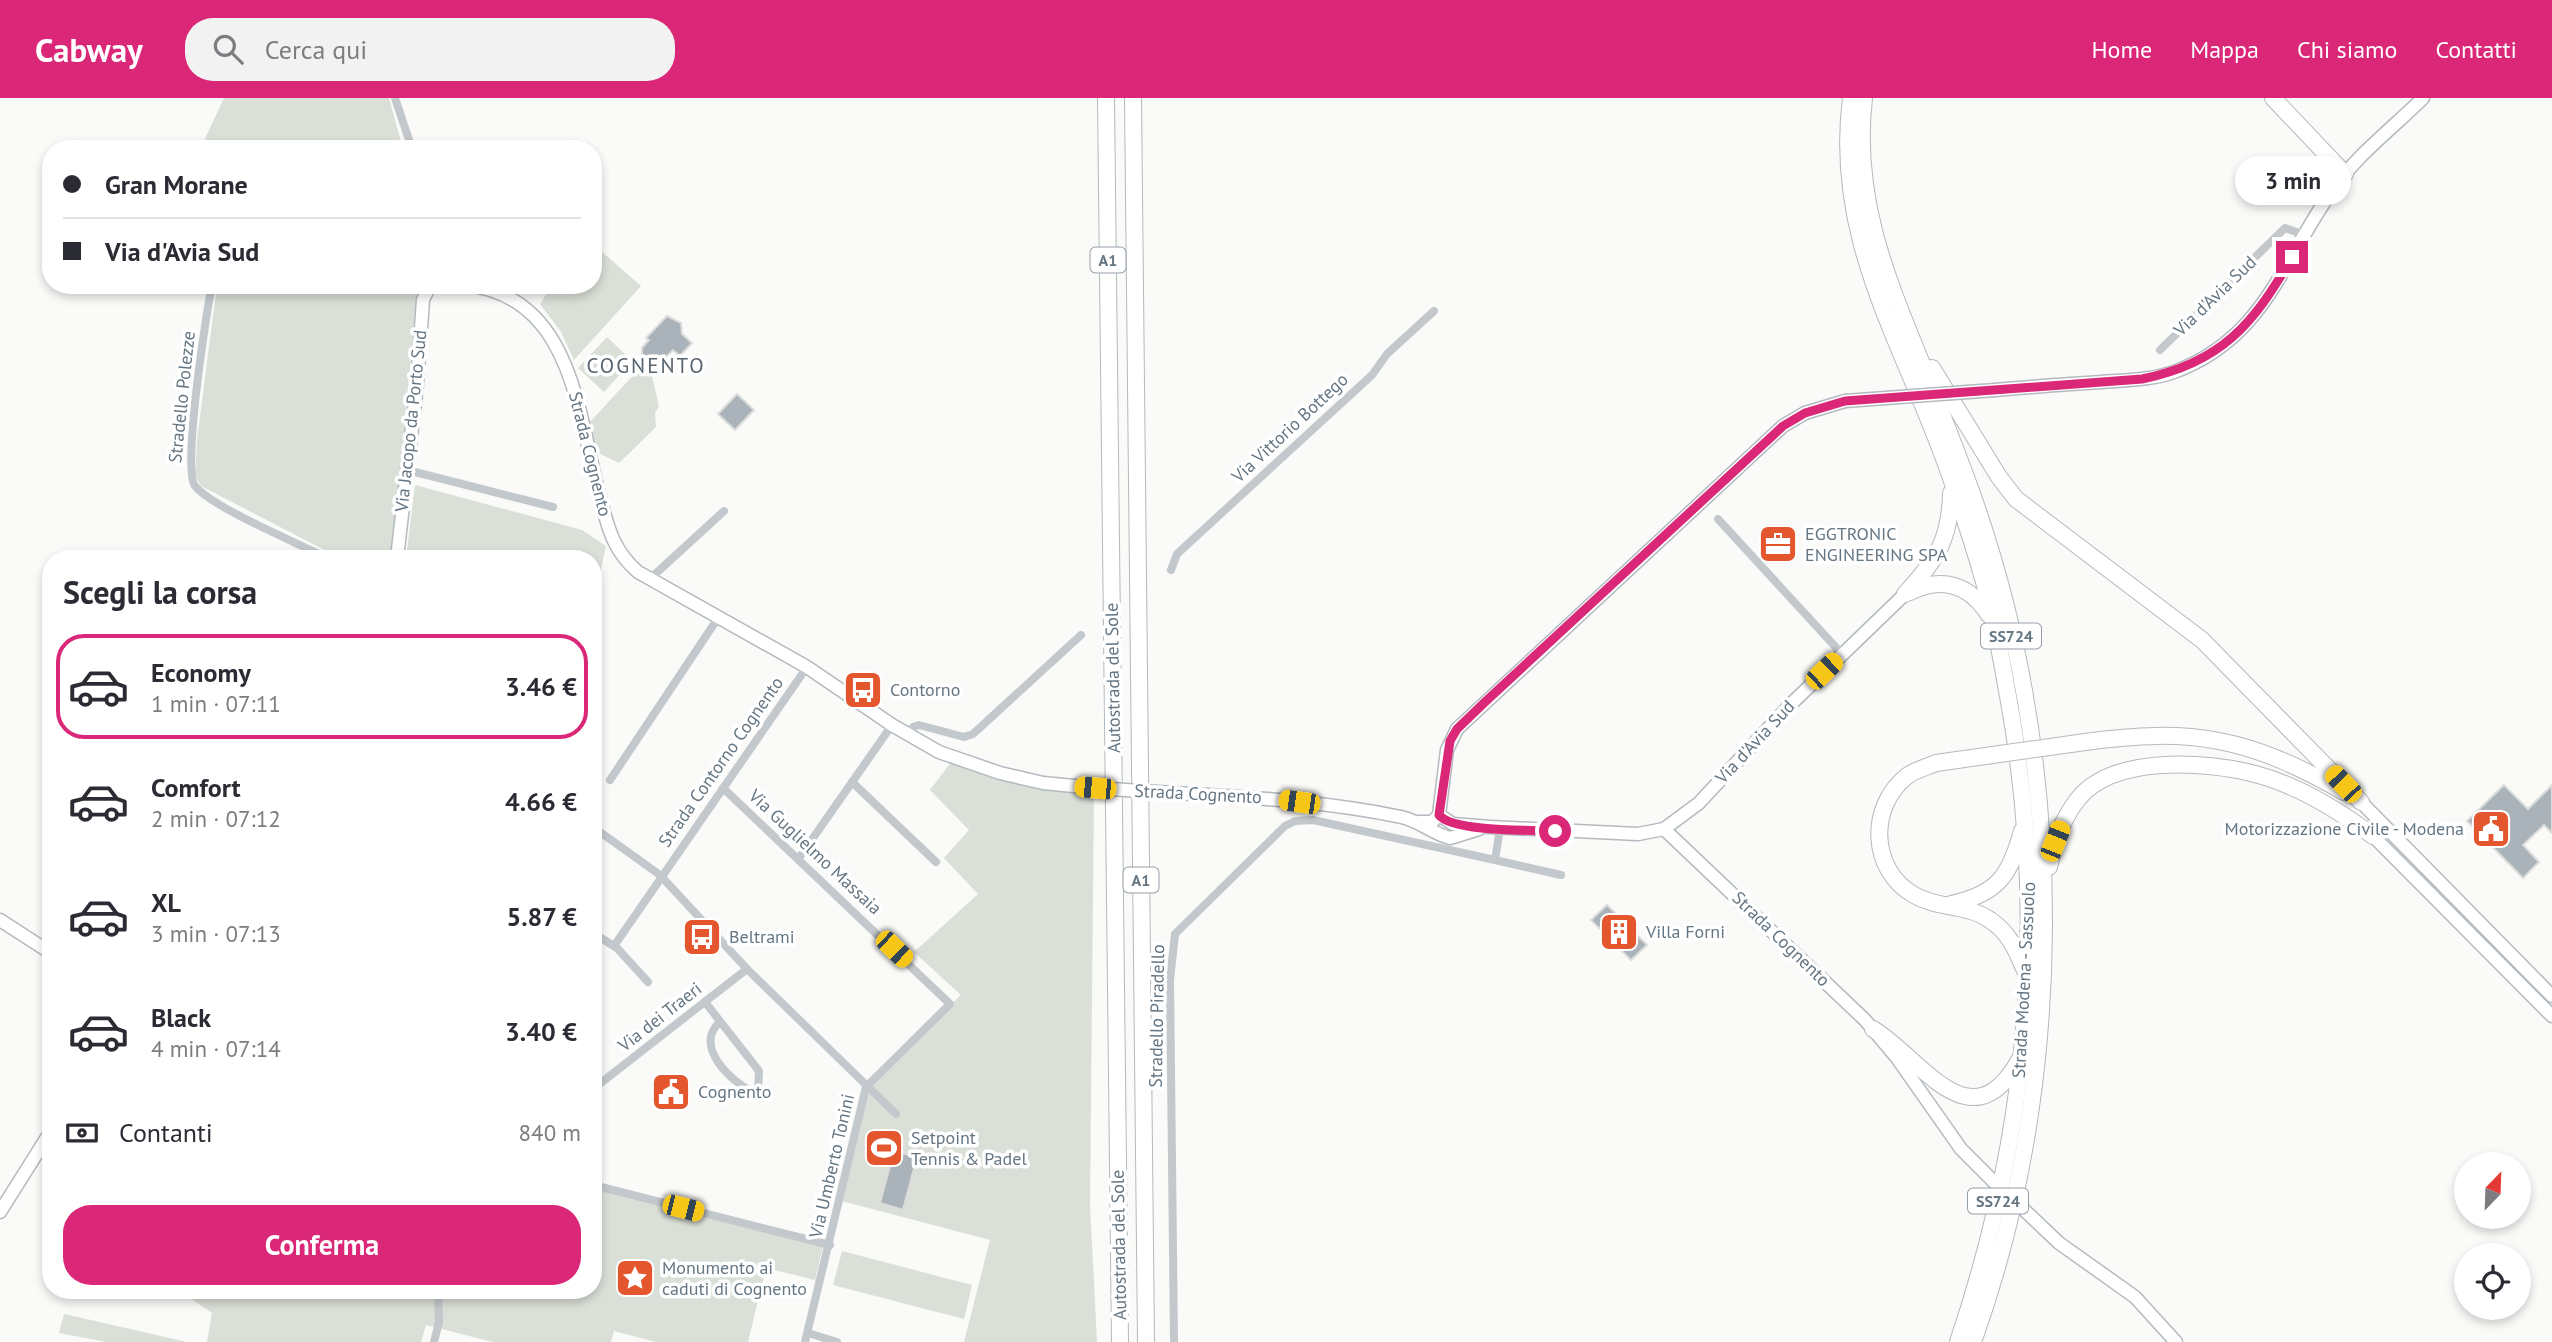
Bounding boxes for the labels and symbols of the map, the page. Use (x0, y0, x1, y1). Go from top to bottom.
callout: 3 min (2234, 156, 2350, 204)
route end (2276, 241, 2308, 273)
road number: A1 (1090, 248, 1126, 272)
street label: Via d'Avia Sud (2168, 250, 2261, 342)
street label: Via Jacopo da Porto Sud (389, 329, 432, 514)
street label: Stradello Polezze (163, 330, 200, 464)
district label: COGNENTO (586, 352, 706, 379)
street label: Via Vittorio Bottego (1226, 368, 1353, 488)
street label: Strada Cognento (564, 389, 617, 519)
place label: EGGTRONIC ENGINEERING SPA (1805, 522, 1948, 566)
office icon: EGGTRONIC ENGINEERING SPA (1757, 523, 1799, 565)
street label: Autostrada del Sole (1100, 603, 1125, 753)
road number: SS724 (1981, 624, 2041, 649)
car (1802, 649, 1847, 693)
bus stop icon: Contorno (842, 669, 884, 711)
street label: Strada Contorno Cognento (653, 672, 788, 851)
place label: Contorno (890, 678, 960, 701)
street label: Via d'Avia Sud (1709, 695, 1799, 789)
car (2321, 762, 2366, 806)
car (1074, 776, 1117, 800)
street label: Strada Cognento (1134, 779, 1262, 808)
street label: Via Guglielmo Massaia (743, 783, 887, 919)
car (1277, 789, 1322, 815)
public building icon: Motorizzazione Civile - Modena (2470, 808, 2512, 850)
route start (1539, 815, 1571, 847)
place label: Motorizzazione Civile - Modena (2225, 817, 2464, 840)
car (2038, 818, 2073, 864)
road number: A1 (1124, 867, 1158, 892)
street label: Strada Modena - Sassuolo (2007, 881, 2040, 1079)
street label: Strada Cognento (1728, 886, 1835, 991)
building icon: Villa Forni (1598, 911, 1640, 953)
bus stop icon: Beltrami (681, 916, 723, 958)
place label: Villa Forni (1645, 920, 1725, 943)
place label: Beltrami (729, 925, 795, 948)
car (872, 927, 917, 971)
street label: Stradello Piradello (1144, 944, 1169, 1088)
street label: Via dei Traeri (612, 977, 706, 1057)
public building icon: Cognento (650, 1071, 692, 1113)
place label: Cognento (698, 1080, 771, 1103)
street label: Via Umberto Tonini (804, 1092, 859, 1241)
place label: Setpoint Tennis & Padel (911, 1126, 1027, 1170)
sports icon: Setpoint Tennis & Padel (863, 1127, 905, 1169)
north arrow (2454, 1152, 2530, 1228)
street label: Autostrada del Sole (1106, 1170, 1131, 1320)
road number: SS724 (1968, 1189, 2028, 1214)
car (661, 1193, 706, 1223)
place label: Monumento ai caduti di Cognento (662, 1256, 807, 1300)
place icon: Monumento ai caduti di Cognento (614, 1257, 656, 1299)

